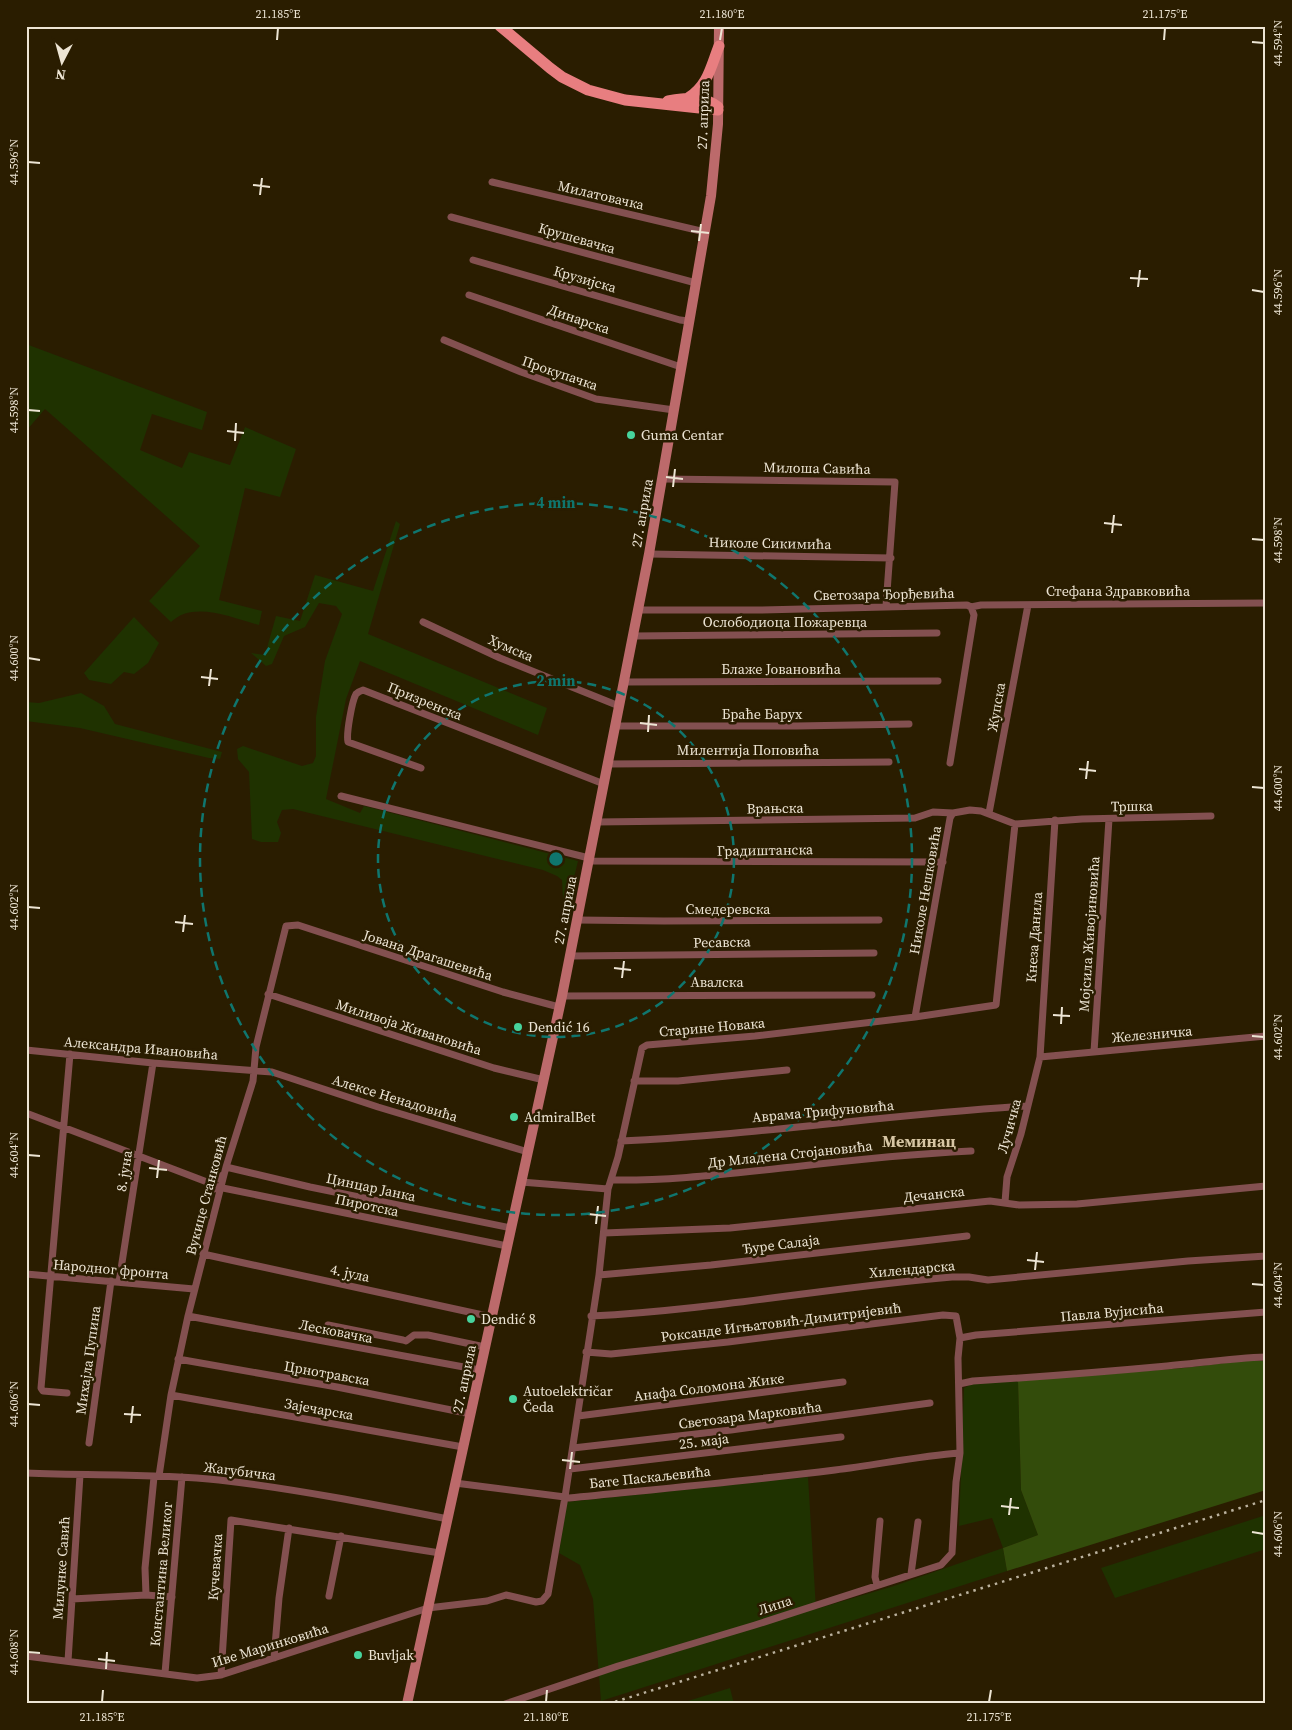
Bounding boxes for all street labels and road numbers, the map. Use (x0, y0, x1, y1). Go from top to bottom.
street label: 27. априла (692, 79, 714, 150)
street label: Милатовачка (556, 175, 647, 215)
street label: Крушевачка (536, 217, 619, 259)
street label: Крузијска (551, 261, 619, 298)
street label: Динарска (545, 299, 613, 339)
street label: Прокупачка (519, 351, 601, 396)
street label: Милоша Савића (763, 457, 872, 479)
street label: 27. априла (626, 476, 658, 549)
street label: Николе Сикимића (708, 532, 832, 554)
street label: Стефана Здравковића (1046, 581, 1191, 601)
street label: Светозара Ђорђевића (813, 583, 956, 605)
street label: Ослободиоца Пожаревца (703, 612, 868, 632)
street label: Хумска (485, 630, 537, 667)
street label: Блаже Јовановића (721, 659, 842, 679)
street label: Призренска (385, 677, 466, 725)
street label: Жупска (982, 680, 1010, 733)
street label: Браће Барух (722, 704, 803, 724)
street label: Милентија Поповића (677, 740, 820, 760)
street label: Тршка (1111, 796, 1154, 816)
street label: Врањска (746, 797, 804, 818)
street label: Николе Нешковића (904, 823, 946, 956)
street label: Градиштанска (717, 839, 814, 861)
street label: Мојсила Живојиновића (1074, 855, 1104, 1013)
street label: 27. априла (549, 873, 582, 946)
street label: Кнеза Данила (1021, 890, 1047, 983)
street label: Смедеревска (686, 899, 771, 919)
street label: Јована Драгашевића (360, 924, 496, 986)
street label: Ресавска (693, 931, 752, 953)
street label: Авалска (690, 972, 744, 992)
street label: Миливоја Живановића (334, 994, 485, 1060)
street label: Старине Новака (658, 1012, 767, 1042)
street label: Железничка (1111, 1020, 1194, 1047)
street label: Александра Ивановића (63, 1031, 220, 1065)
street label: Алексе Ненадовића (330, 1069, 461, 1127)
street label: Аврама Трифуновића (751, 1095, 896, 1127)
street label: Лучичка (992, 1096, 1026, 1156)
street label: Вукице Станковић (180, 1133, 232, 1257)
street label: Др Младена Стојановића (707, 1135, 874, 1173)
street label: 8. јуна (111, 1148, 137, 1193)
street label: Цинцар Јанка (324, 1168, 418, 1206)
street label: Дечанска (902, 1181, 967, 1207)
street label: Пиротска (333, 1189, 401, 1222)
street label: Ђуре Салаја (741, 1229, 822, 1259)
street label: Народног фронта (52, 1254, 171, 1284)
street label: Хилендарска (868, 1255, 957, 1283)
street label: 4. јула (328, 1259, 372, 1287)
street label: Роксанде Игњатовић-Димитријевић (660, 1297, 902, 1347)
street label: Павла Вујисића (1060, 1297, 1165, 1326)
street label: Михајла Пупина (70, 1304, 106, 1416)
street label: Лесковачка (297, 1314, 376, 1348)
street label: 27. априла (447, 1342, 481, 1415)
street label: Црнотравска (283, 1356, 372, 1391)
street label: Анафа Соломона Жике (633, 1368, 785, 1406)
street label: Зајечарска (283, 1393, 356, 1425)
street label: Светозара Марковића (677, 1396, 824, 1434)
street label: 25. маја (678, 1428, 731, 1454)
street label: Жагубичка (203, 1457, 278, 1485)
street label: Бате Паскаљевића (588, 1461, 713, 1493)
street label: Константина Великог (145, 1501, 177, 1647)
street label: Милунке Савић (47, 1516, 75, 1620)
street label: Кучевачка (203, 1532, 227, 1601)
street label: Липа (755, 1590, 795, 1620)
street label: Иве Маринковића (209, 1617, 332, 1672)

